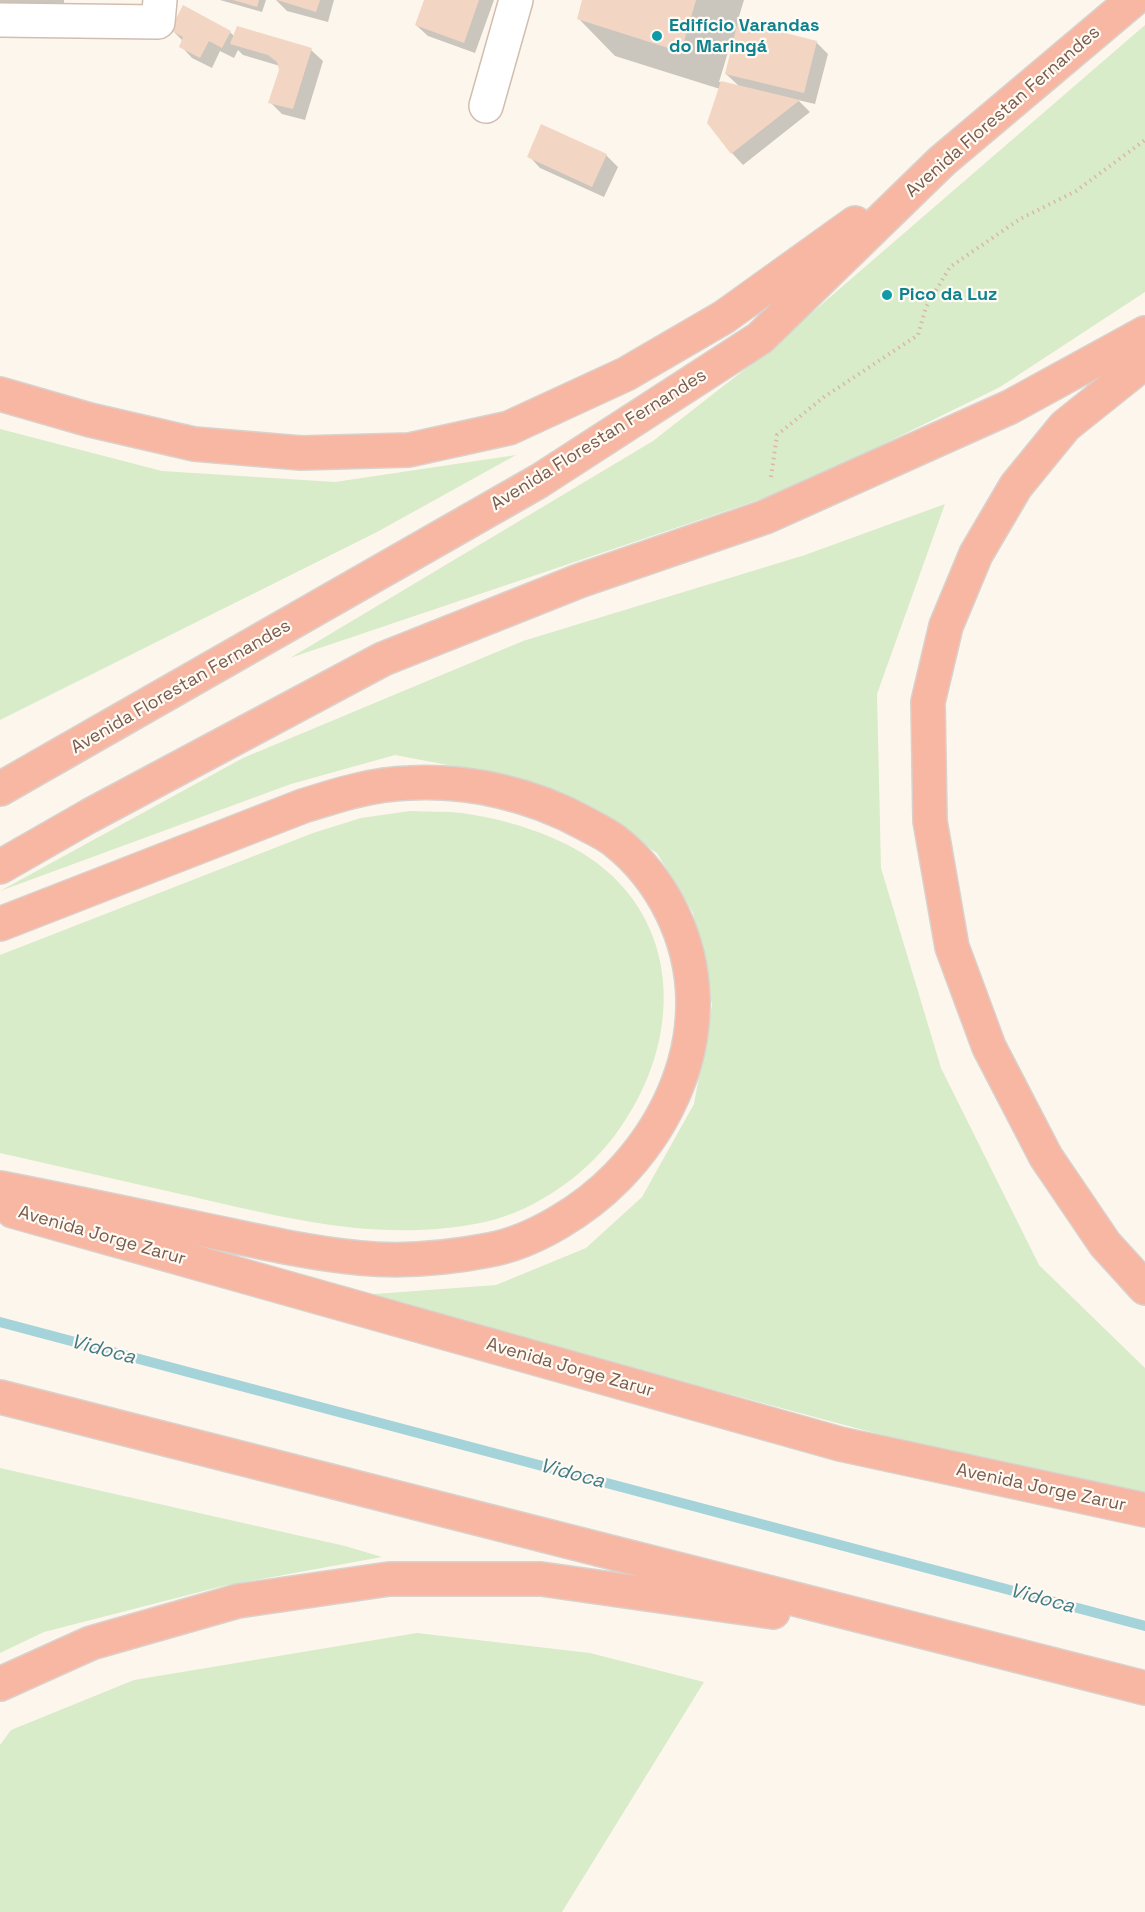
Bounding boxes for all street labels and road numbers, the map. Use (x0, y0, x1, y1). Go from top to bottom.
street label: Avenida Florestan Fernandes (902, 22, 1104, 202)
street label: Avenida Florestan Fernandes (487, 365, 711, 515)
street label: Avenida Florestan Fernandes (67, 615, 295, 759)
street label: Avenida Jorge Zarur (16, 1202, 188, 1270)
street label: Avenida Jorge Zarur (484, 1334, 656, 1402)
street label: Avenida Jorge Zarur (954, 1459, 1128, 1517)

